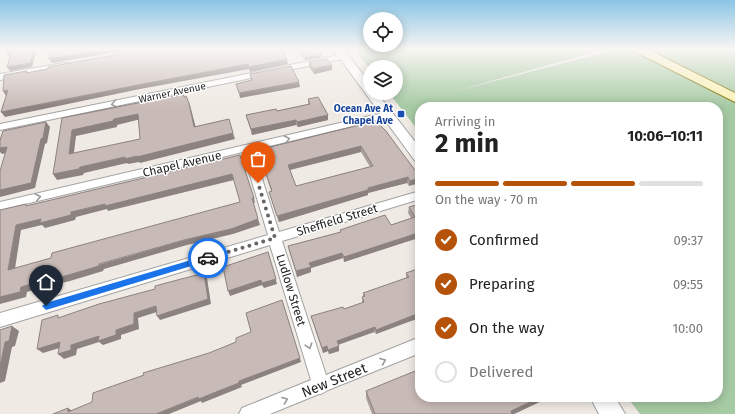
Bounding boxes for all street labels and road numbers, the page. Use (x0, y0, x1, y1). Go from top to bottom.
street label: Warner Avenue (138, 80, 207, 106)
street label: Chapel Avenue (141, 148, 223, 180)
street label: Sheffield Street (295, 201, 380, 239)
street label: Ludlow Street (273, 252, 309, 328)
street label: New Street (299, 359, 370, 401)

